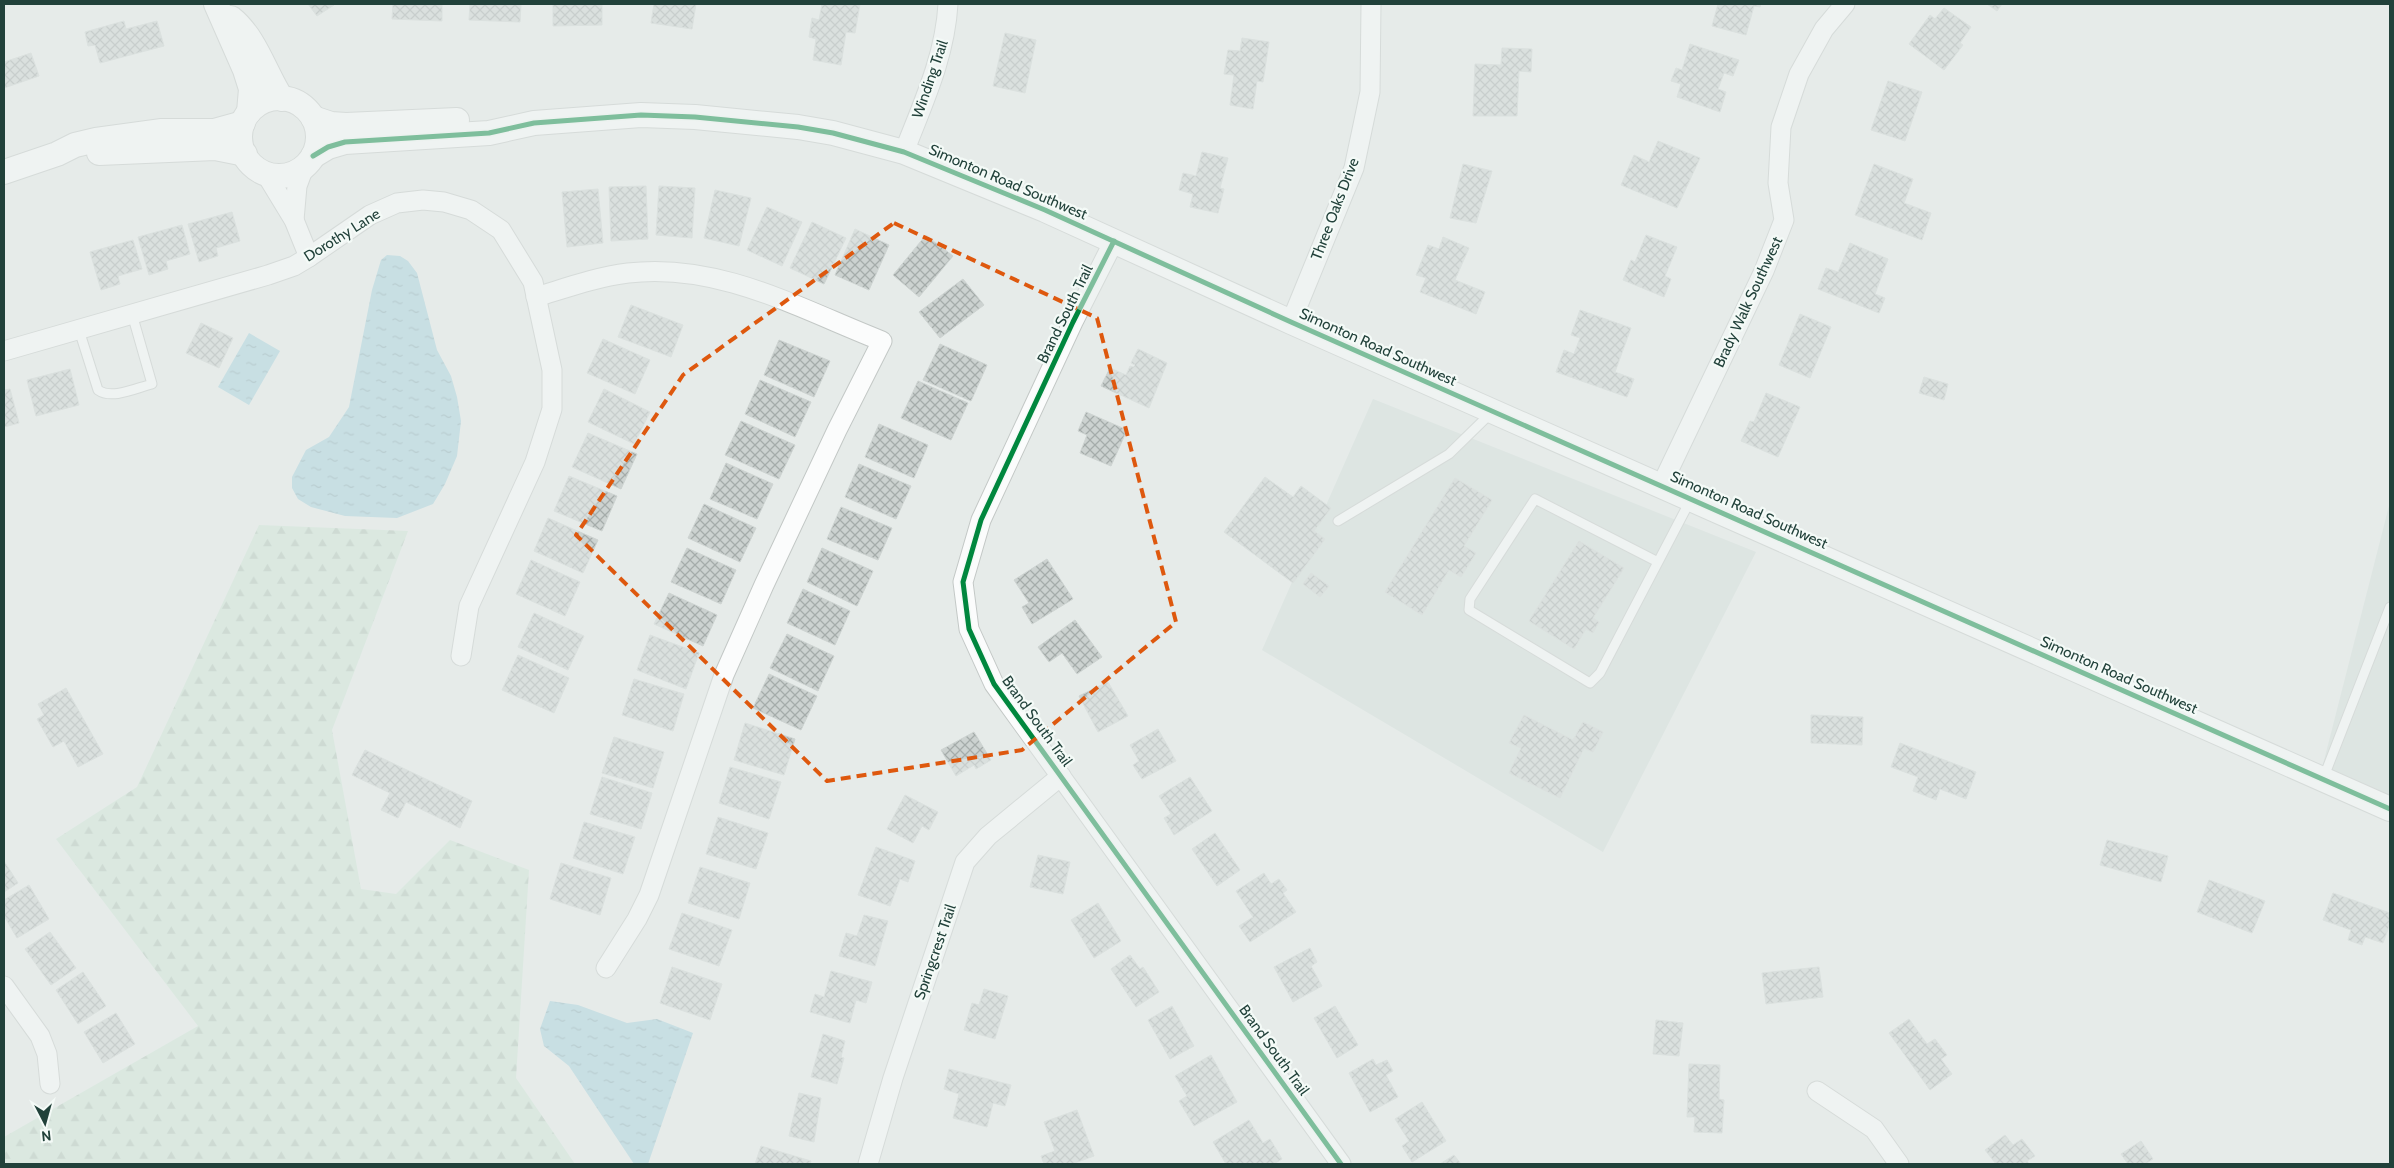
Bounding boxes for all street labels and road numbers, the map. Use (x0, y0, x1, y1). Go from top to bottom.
street label: Winding Trail (908, 37, 952, 121)
street label: Simonton Road Southwest (926, 140, 1090, 224)
street label: Three Oaks Drive (1307, 155, 1363, 263)
street label: Dorothy Lane (301, 204, 384, 266)
street label: Brady Walk Southwest (1710, 234, 1786, 370)
street label: Brand South Trail (1033, 261, 1097, 366)
street label: Simonton Road Southwest (1297, 304, 1459, 390)
street label: Simonton Road Southwest (1668, 467, 1830, 553)
street label: Simonton Road Southwest (2038, 632, 2200, 718)
street label: Brand South Trail (998, 672, 1076, 770)
street label: Springcrest Trail (910, 902, 960, 1002)
street label: Brand South Trail (1235, 1001, 1313, 1099)

